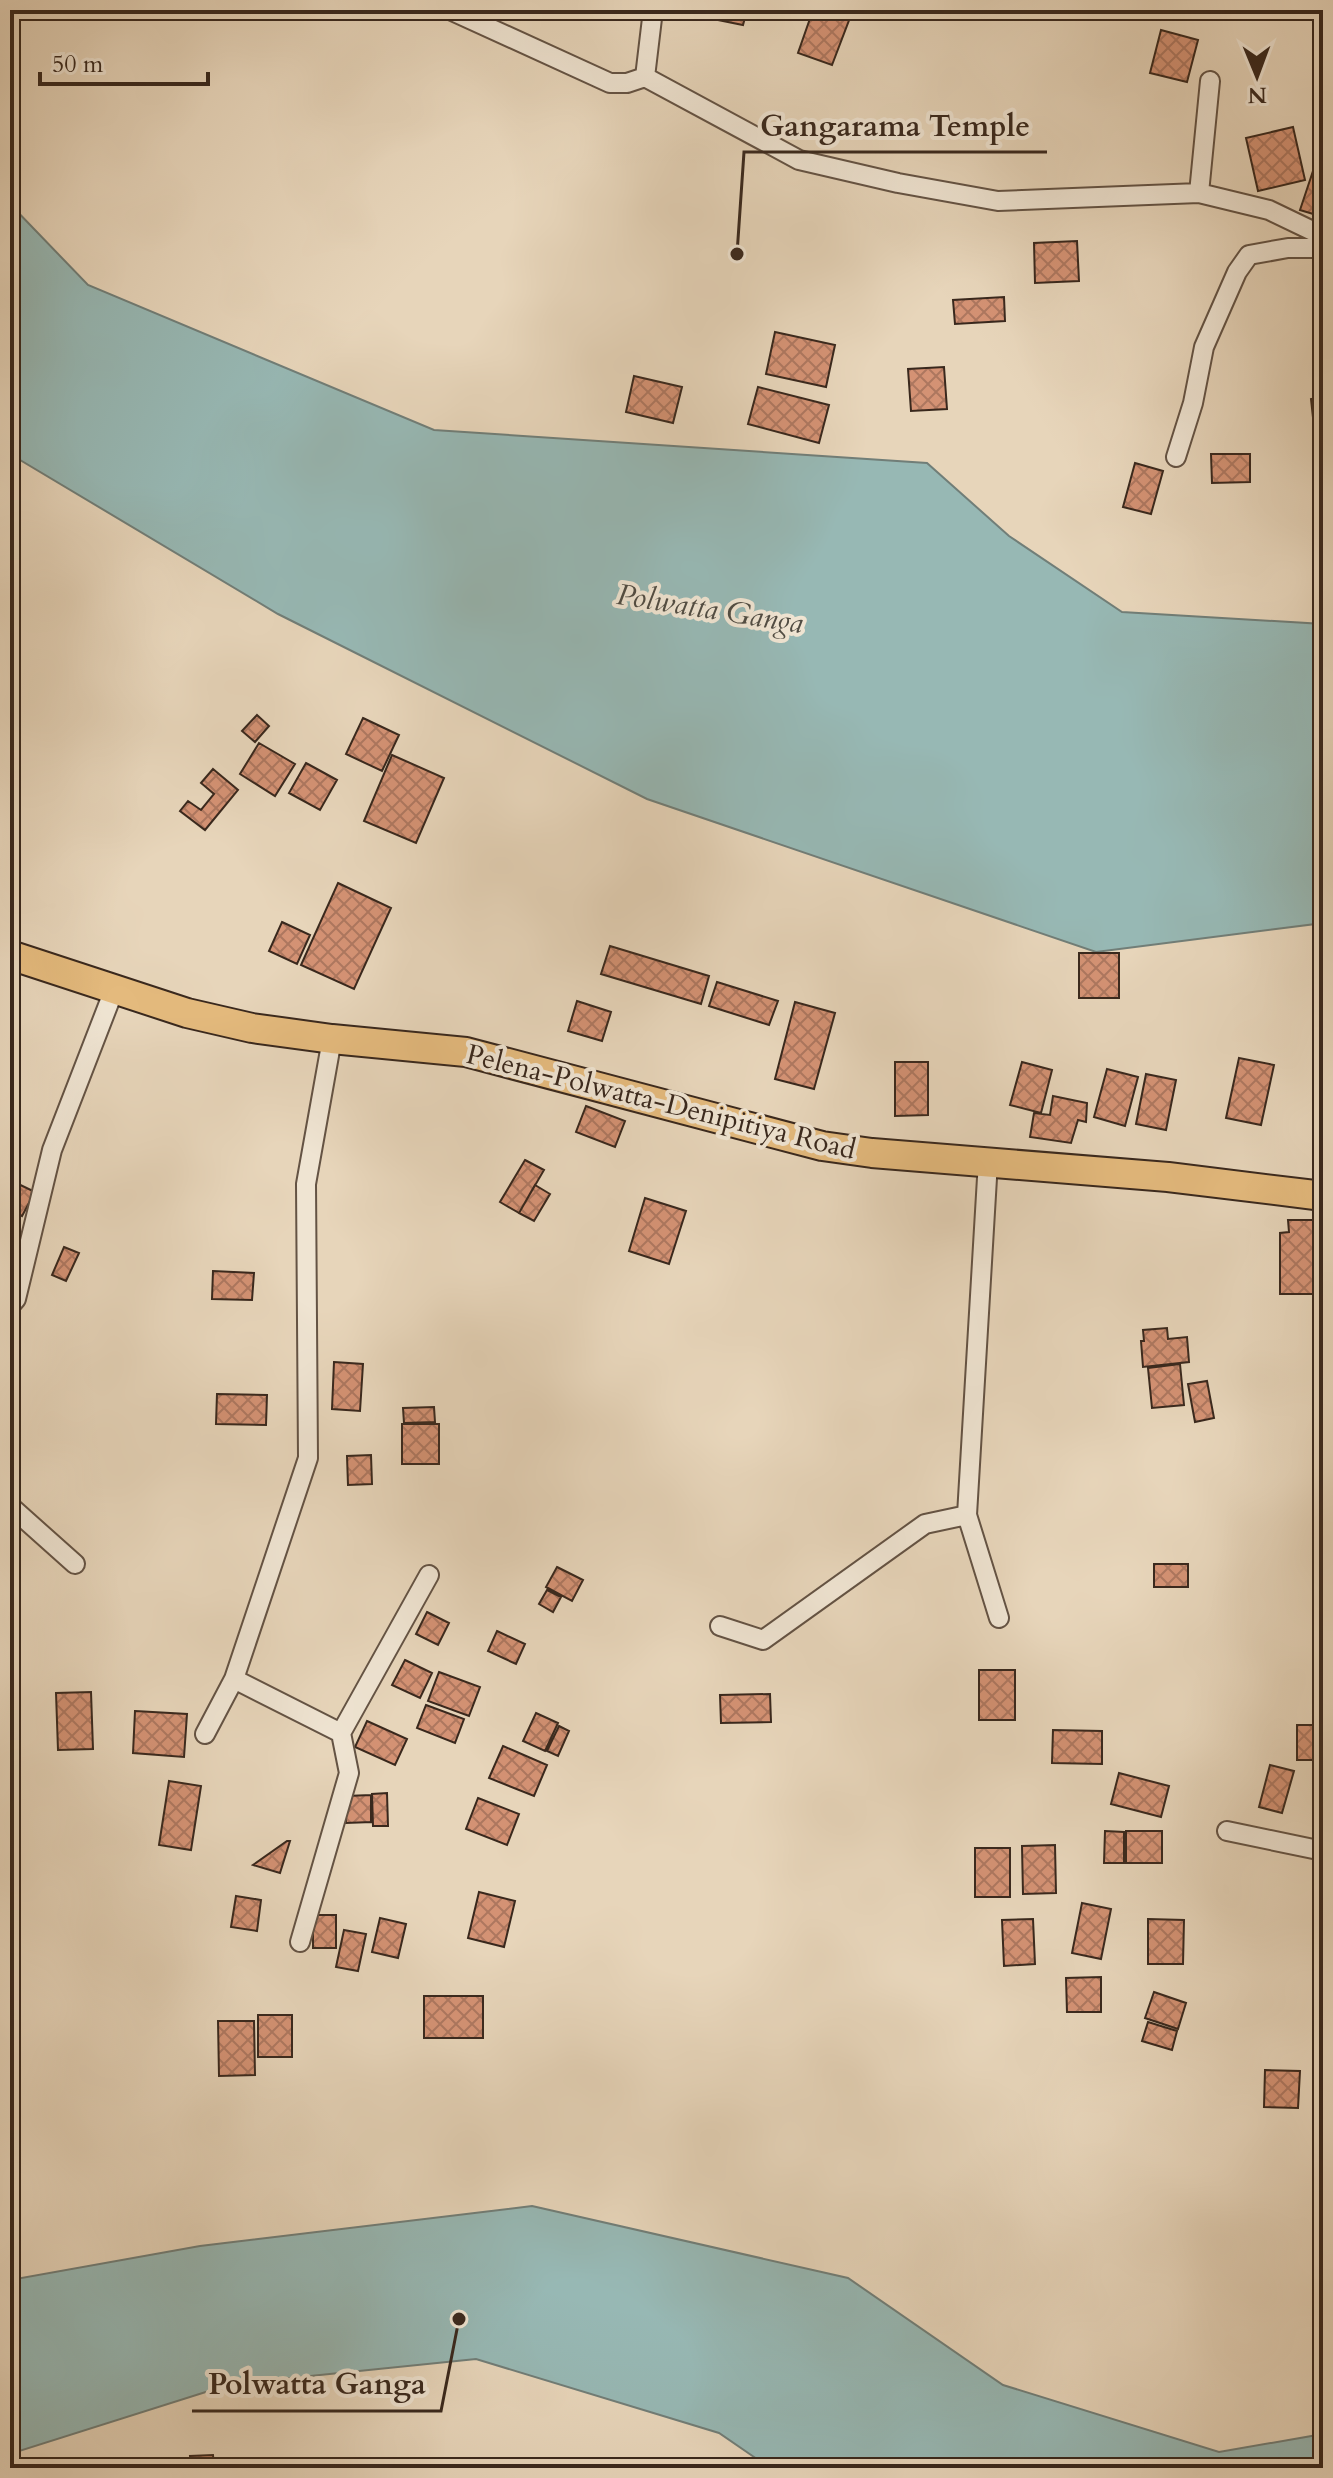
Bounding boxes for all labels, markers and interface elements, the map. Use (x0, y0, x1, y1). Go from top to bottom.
scale bar (40, 36, 208, 86)
north arrow (1217, 36, 1297, 116)
text: 50 m (52, 48, 104, 81)
text: N (1248, 80, 1267, 110)
callout: Gangarama Temple (744, 98, 1047, 152)
text: Gangarama Temple (760, 106, 1030, 147)
water label: Polwatta Ganga (614, 574, 806, 644)
street label: Pelena-Polwatta-Denipitiya Road (462, 1035, 860, 1169)
callout: Polwatta Ganga (192, 2357, 441, 2411)
text: Polwatta Ganga (208, 2364, 426, 2405)

